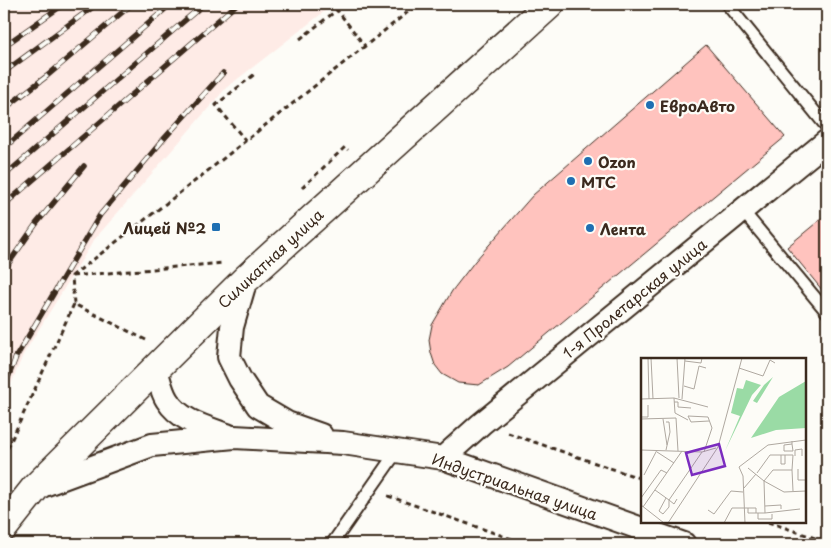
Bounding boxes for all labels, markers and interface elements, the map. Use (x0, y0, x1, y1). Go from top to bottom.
place label: ЕвроАвто (660, 94, 735, 117)
marker: ЕвроАвто (644, 99, 656, 111)
place label: Ozon (598, 150, 636, 173)
marker: Ozon (582, 155, 594, 167)
place label: МТС (581, 170, 616, 193)
marker: МТС (565, 175, 577, 187)
street label: Силикатная улица (212, 202, 328, 313)
place label: Лицей №2 (123, 216, 206, 239)
place label: Лента (600, 217, 647, 240)
marker: Лицей №2 (210, 221, 222, 233)
marker: Лента (584, 222, 596, 234)
street label: 1-я Пролетарская улица (557, 232, 712, 364)
inset map (641, 358, 806, 523)
street label: Индустриальная улица (429, 447, 601, 525)

